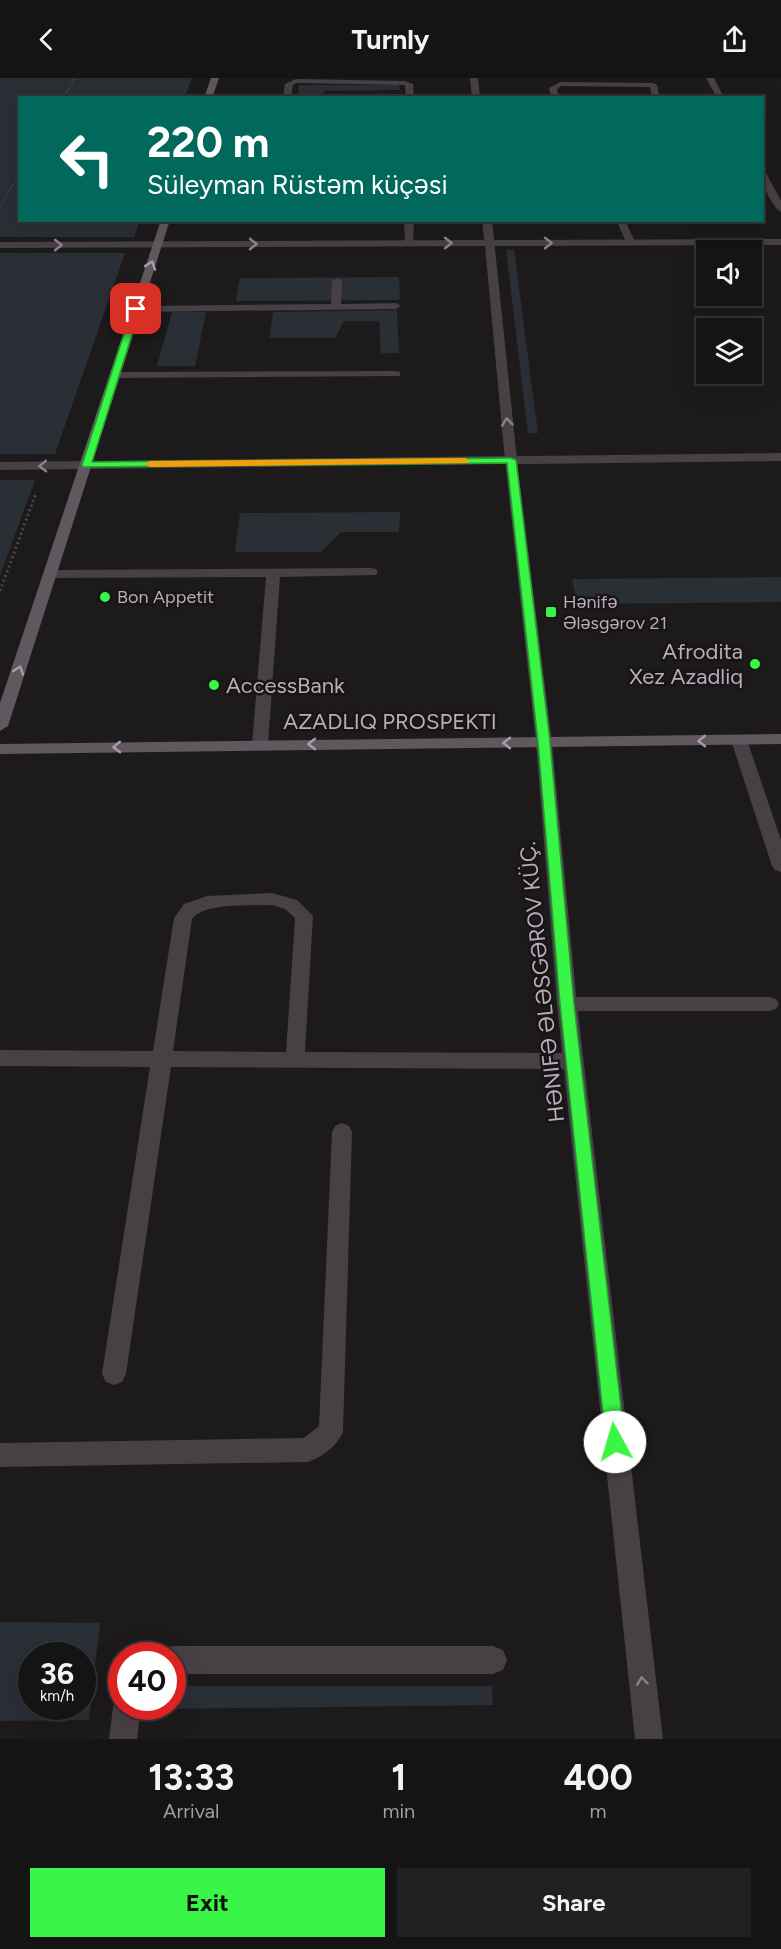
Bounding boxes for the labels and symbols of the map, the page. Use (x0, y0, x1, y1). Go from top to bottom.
one-way arrow (543, 236, 552, 249)
one-way arrow (444, 237, 453, 249)
one-way arrow (249, 238, 258, 250)
one-way arrow (54, 239, 63, 251)
one-way arrow (144, 260, 156, 271)
pin (110, 283, 161, 334)
one-way arrow (501, 418, 514, 427)
one-way arrow (39, 459, 48, 472)
place label: Bon Appetit (117, 586, 214, 608)
marker: Bon Appetit (98, 590, 112, 604)
place label: Hənifə Ələsgərov 21 (563, 591, 667, 634)
marker: Hənifə Ələsgərov 21 (544, 605, 558, 619)
place label: Afrodita Xez Azadliq (629, 638, 743, 690)
marker: Afrodita Xez Azadliq (748, 657, 762, 671)
one-way arrow (11, 665, 24, 676)
place label: AccessBank (226, 672, 345, 699)
marker: AccessBank (207, 678, 221, 692)
street label: AZADLIQ PROSPEKTI (283, 708, 497, 735)
one-way arrow (697, 734, 706, 747)
one-way arrow (502, 737, 511, 749)
one-way arrow (307, 738, 316, 750)
one-way arrow (112, 741, 121, 753)
street label: HƏNIFƏ ƏLƏSGƏROV KÜÇ. (514, 840, 570, 1124)
position arrow (583, 1410, 647, 1474)
speed limit sign: 40 (108, 1642, 186, 1720)
one-way arrow (636, 1676, 648, 1685)

